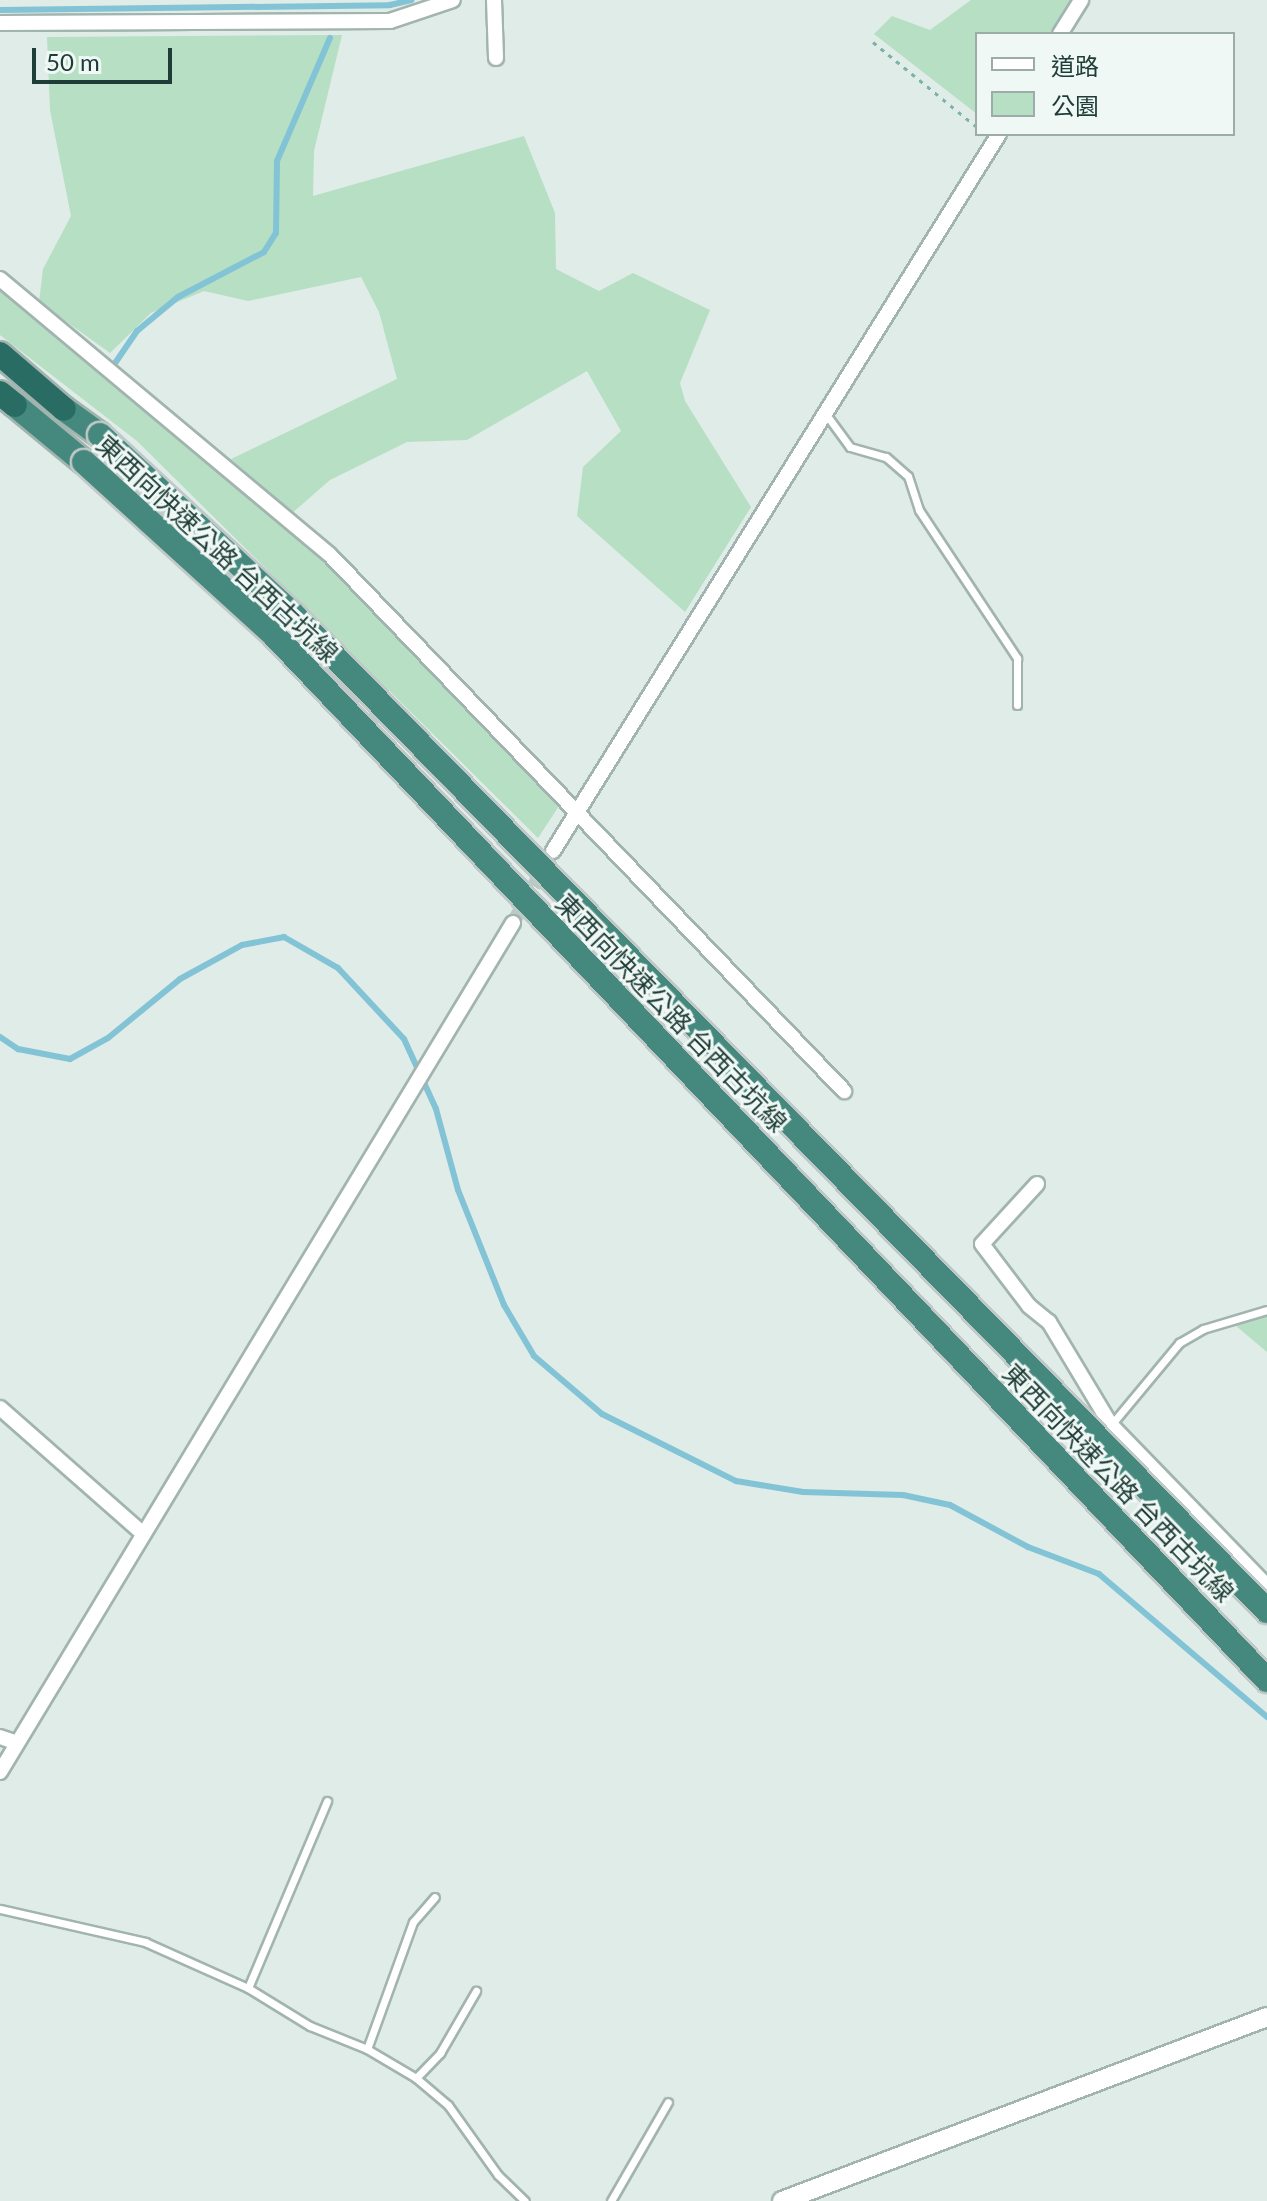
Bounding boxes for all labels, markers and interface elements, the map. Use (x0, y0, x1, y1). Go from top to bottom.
scale bar (36, 32, 176, 82)
legend (975, 32, 1235, 136)
text: 50 m (46, 47, 100, 76)
text: 道路 (1051, 51, 1099, 80)
text: 公園 (1051, 91, 1099, 120)
street label: 東西向快速公路 台西古坑線 (90, 429, 344, 669)
street label: 東西向快速公路 台西古坑線 (549, 888, 793, 1138)
street label: 東西向快速公路 台西古坑線 (996, 1358, 1240, 1608)

